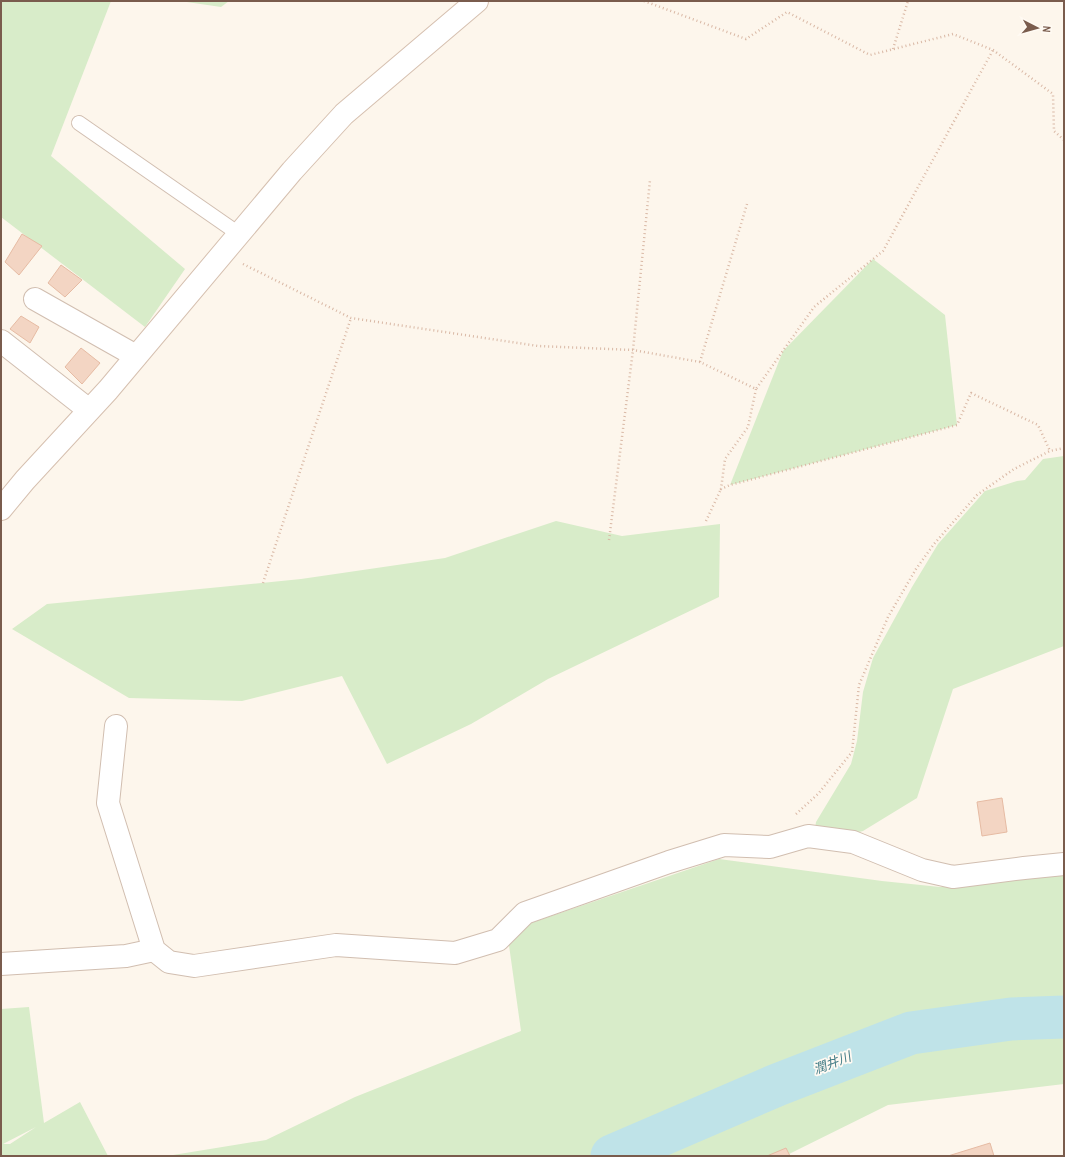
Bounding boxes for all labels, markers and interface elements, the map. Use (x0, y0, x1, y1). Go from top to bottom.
north arrow (1017, 8, 1057, 48)
text: N (1040, 25, 1054, 33)
water label: 潤井川 (811, 1047, 855, 1078)

